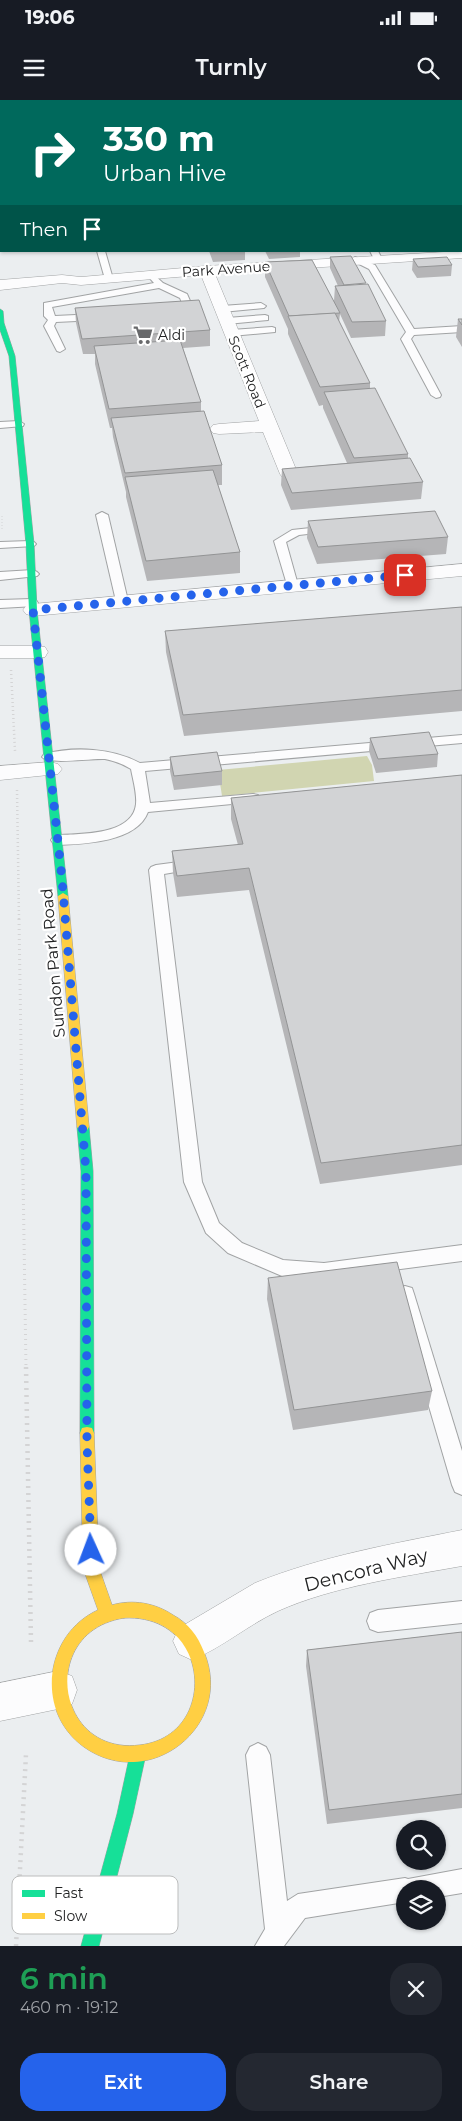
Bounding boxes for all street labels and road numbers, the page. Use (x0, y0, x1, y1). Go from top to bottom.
street label: Park Avenue (181, 257, 271, 281)
street label: Scott Road (224, 333, 270, 411)
street label: Sundon Park Road (37, 888, 69, 1038)
street label: Dencora Way (302, 1543, 431, 1596)

